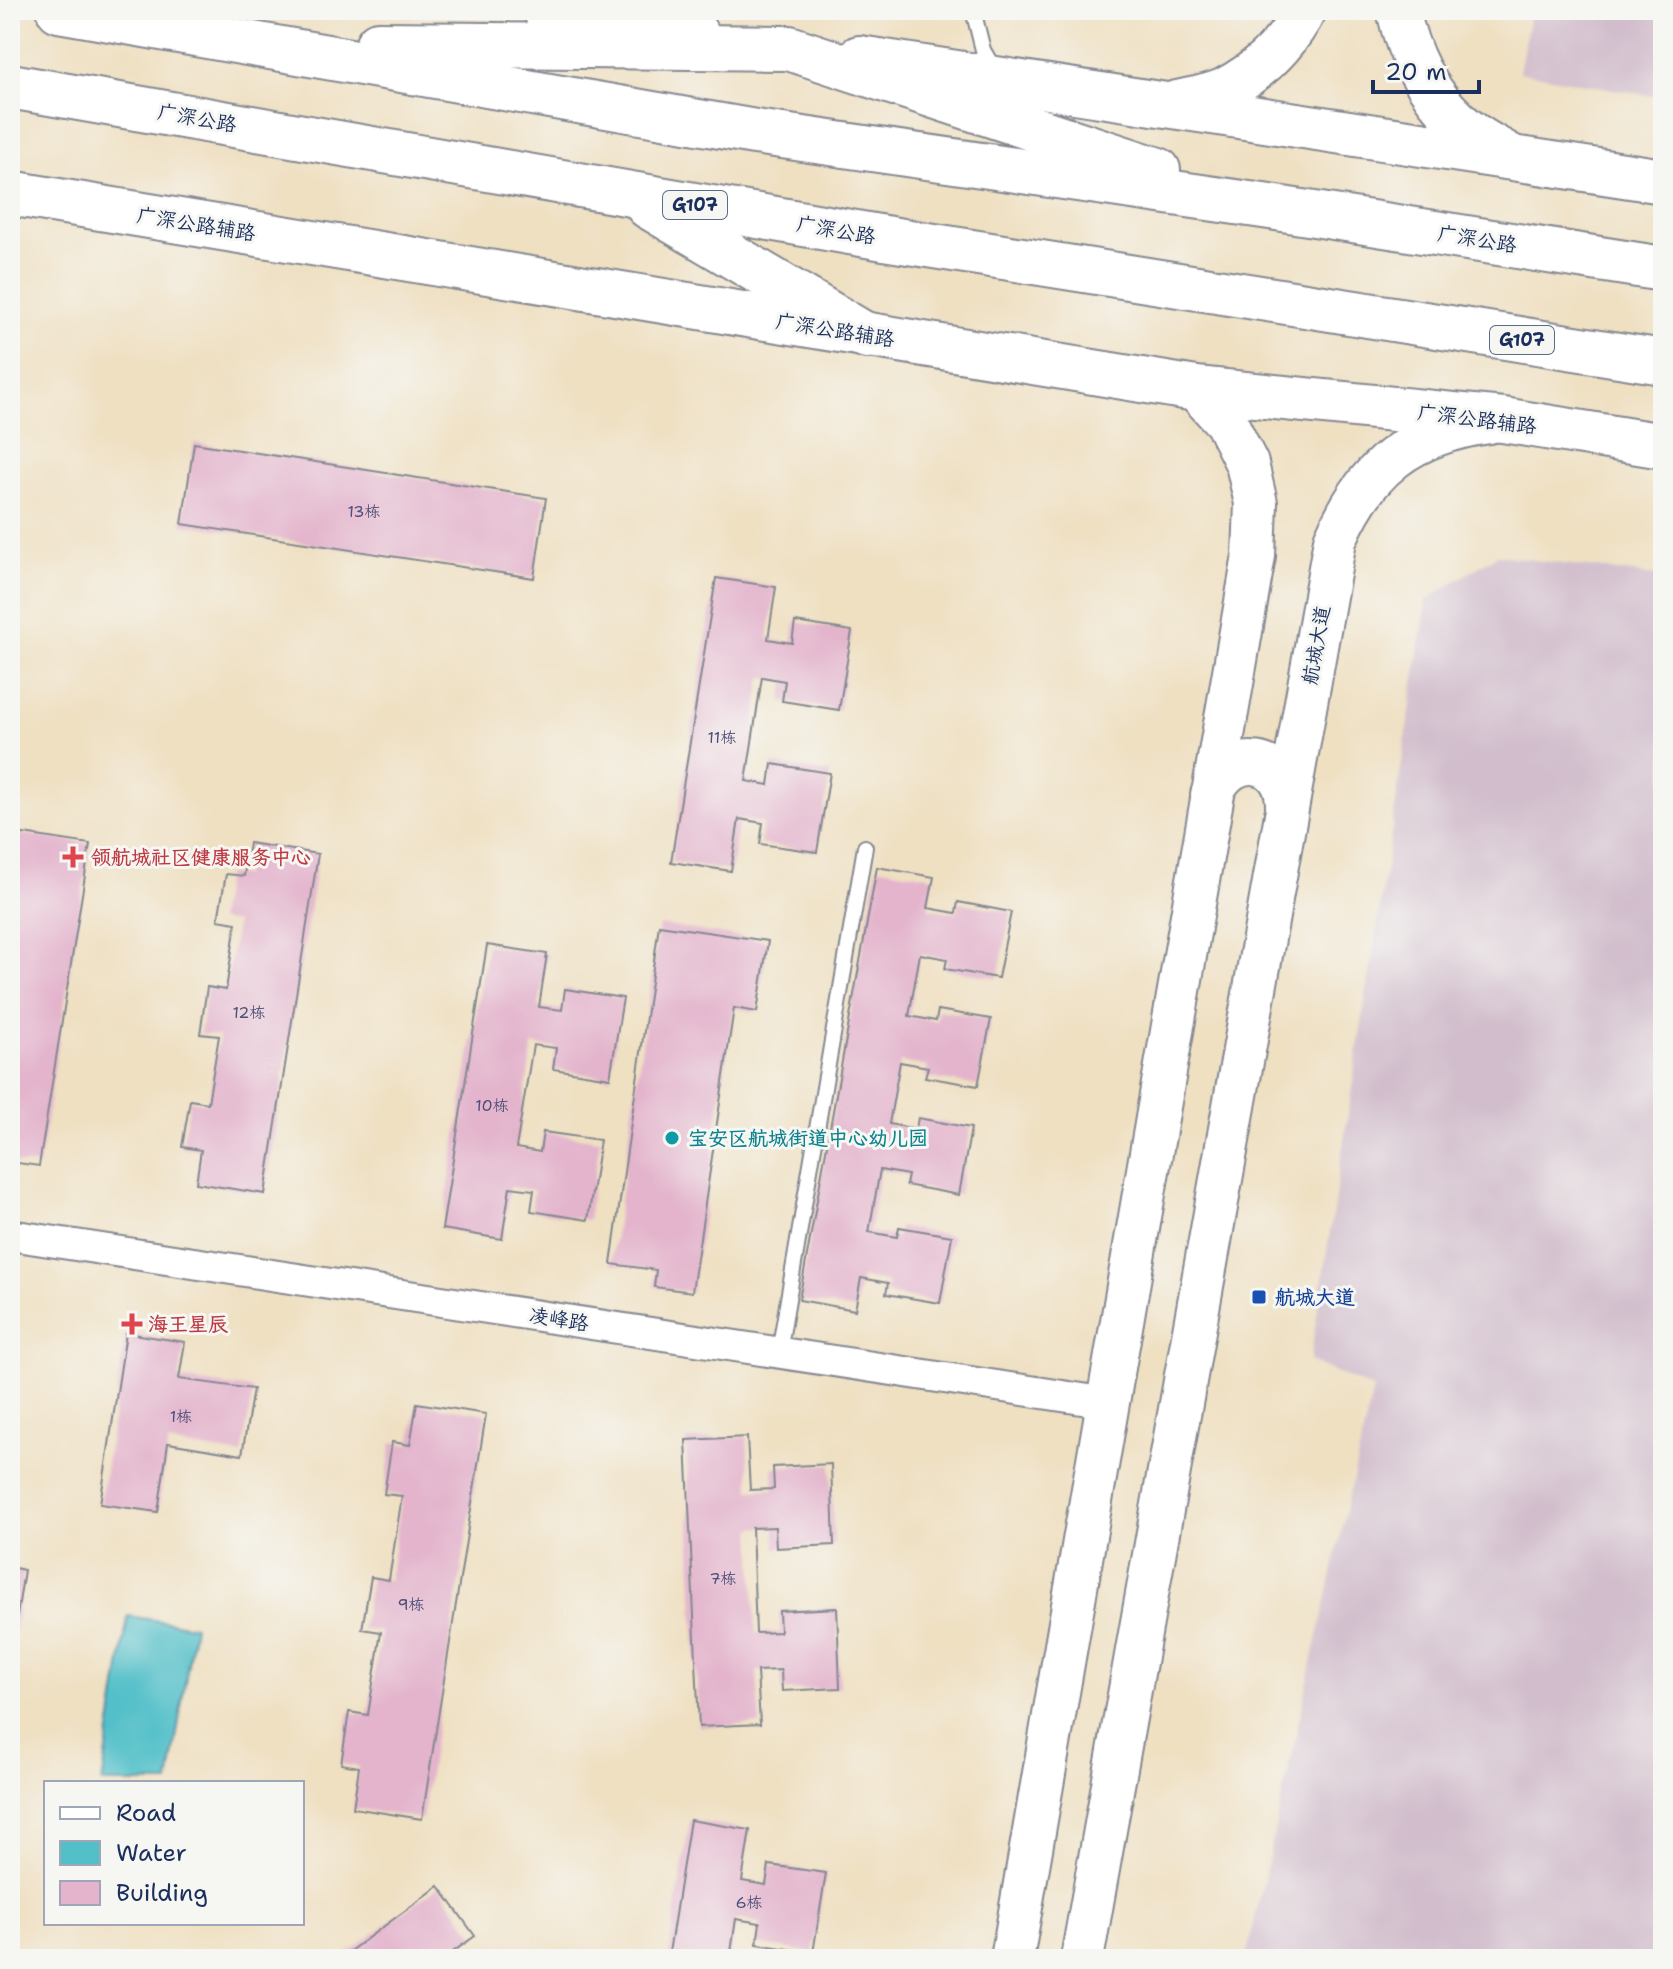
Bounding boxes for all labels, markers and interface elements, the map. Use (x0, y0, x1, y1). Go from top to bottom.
scale bar (1373, 44, 1479, 94)
text: 20 m (1385, 56, 1447, 88)
street label: 广深公路 (155, 98, 240, 138)
road number: G107 (663, 191, 727, 219)
street label: 广深公路辅路 (135, 202, 258, 246)
street label: 广深公路 (794, 210, 879, 250)
street label: 广深公路 (1435, 220, 1520, 258)
street label: 广深公路辅路 (774, 308, 897, 352)
road number: G107 (1490, 326, 1554, 354)
street label: 广深公路辅路 (1416, 399, 1539, 439)
house number: 13栋 (347, 501, 381, 522)
street label: 航城大道 (1296, 603, 1336, 687)
house number: 11栋 (708, 727, 736, 748)
place label: 领航城社区健康服务中心 (91, 844, 311, 870)
marker: 领航城社区健康服务中心 (62, 846, 84, 868)
house number: 12栋 (232, 1002, 266, 1023)
house number: 10栋 (475, 1095, 509, 1116)
place label: 宝安区航城街道中心幼儿园 (688, 1125, 928, 1151)
marker: 宝安区航城街道中心幼儿园 (663, 1129, 681, 1147)
place label: 航城大道 (1275, 1284, 1355, 1310)
marker: 航城大道 (1250, 1288, 1268, 1306)
street label: 凌峰路 (527, 1301, 592, 1337)
place label: 海王星辰 (148, 1311, 229, 1337)
marker: 海王星辰 (123, 1315, 141, 1333)
house number: 1栋 (170, 1406, 192, 1427)
house number: 7栋 (709, 1568, 737, 1589)
house number: 9栋 (397, 1594, 425, 1615)
legend (44, 1781, 304, 1925)
text: Road (116, 1797, 176, 1829)
text: Water (116, 1837, 187, 1869)
text: Building (116, 1877, 208, 1909)
house number: 6栋 (735, 1892, 763, 1913)

